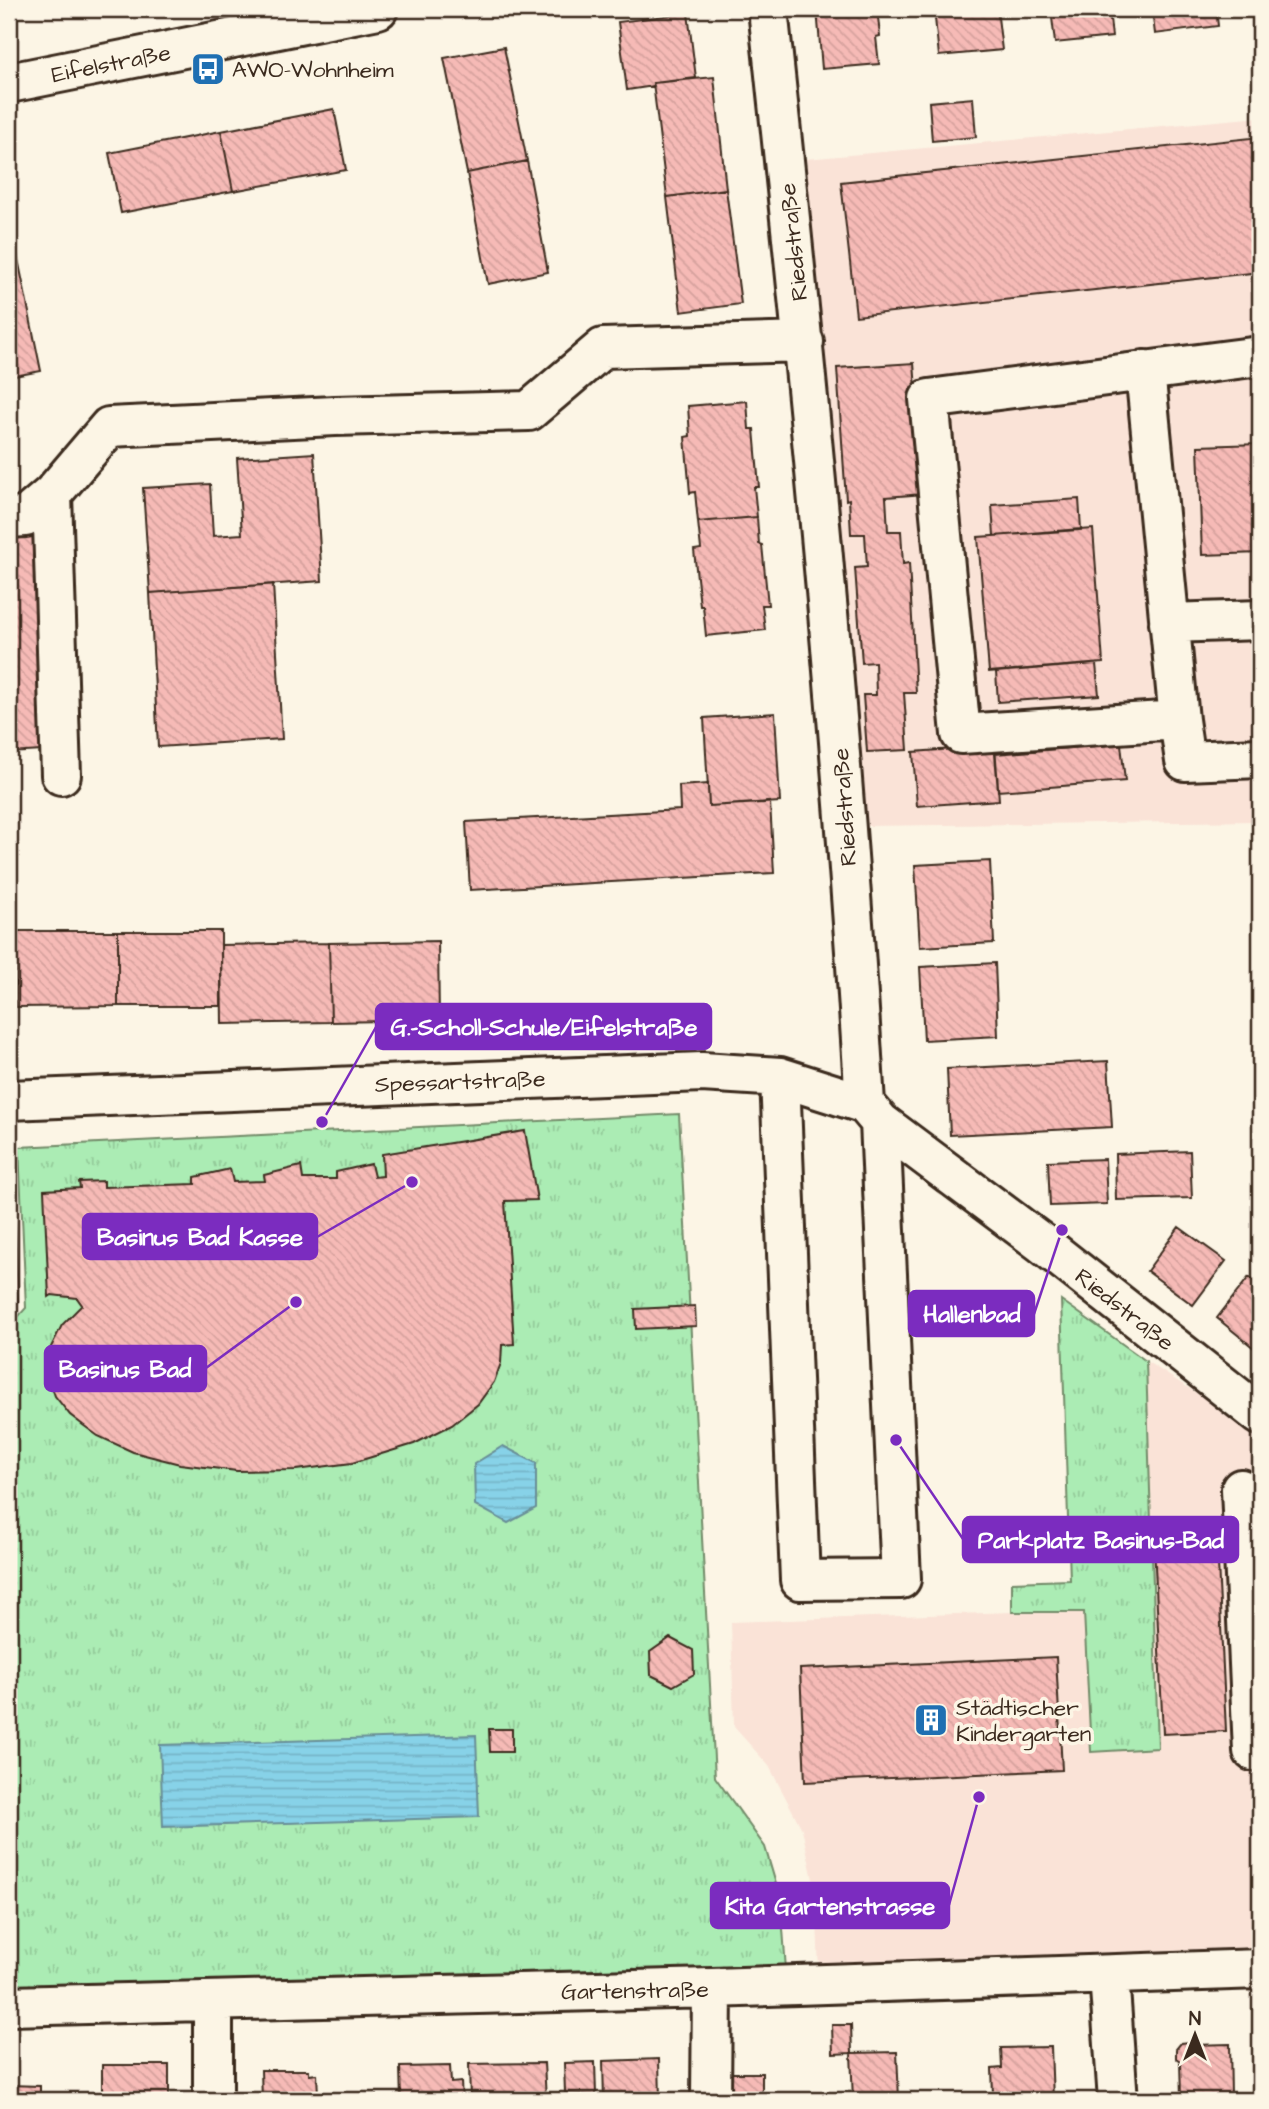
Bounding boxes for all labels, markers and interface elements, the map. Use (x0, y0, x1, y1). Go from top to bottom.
street label: Eifelstraße (49, 37, 174, 91)
bus stop icon: AWO-Wohnheim (189, 50, 227, 88)
place label: AWO-Wohnheim (232, 54, 394, 86)
street label: Riedstraße (772, 181, 816, 302)
street label: Riedstraße (825, 747, 865, 867)
callout: G.-Scholl-Schule/Eifelstraße (376, 1004, 711, 1049)
text: G.-Scholl-Schule/Eifelstraße (391, 1011, 697, 1045)
street label: Spessartstraße (374, 1063, 546, 1101)
callout: Basinus Bad Kasse (83, 1214, 317, 1259)
text: Basinus Bad Kasse (97, 1221, 303, 1255)
street label: Riedstraße (1068, 1261, 1181, 1359)
callout: Hallenbad (909, 1291, 1034, 1336)
text: Hallenbad (923, 1298, 1021, 1332)
callout: Basinus Bad (45, 1346, 206, 1391)
text: Basinus Bad (59, 1353, 192, 1387)
callout: Parkplatz Basinus-Bad (963, 1517, 1238, 1562)
text: Parkplatz Basinus-Bad (978, 1524, 1225, 1558)
place label: Städtischer Kindergarten (956, 1692, 1091, 1751)
building icon: Städtischer Kindergarten (912, 1701, 950, 1739)
callout: Kita Gartenstrasse (711, 1883, 949, 1928)
text: Kita Gartenstrasse (725, 1890, 935, 1924)
street label: Gartenstraße (561, 1974, 709, 2008)
north arrow (1160, 2000, 1230, 2070)
text: N (1189, 2006, 1201, 2033)

